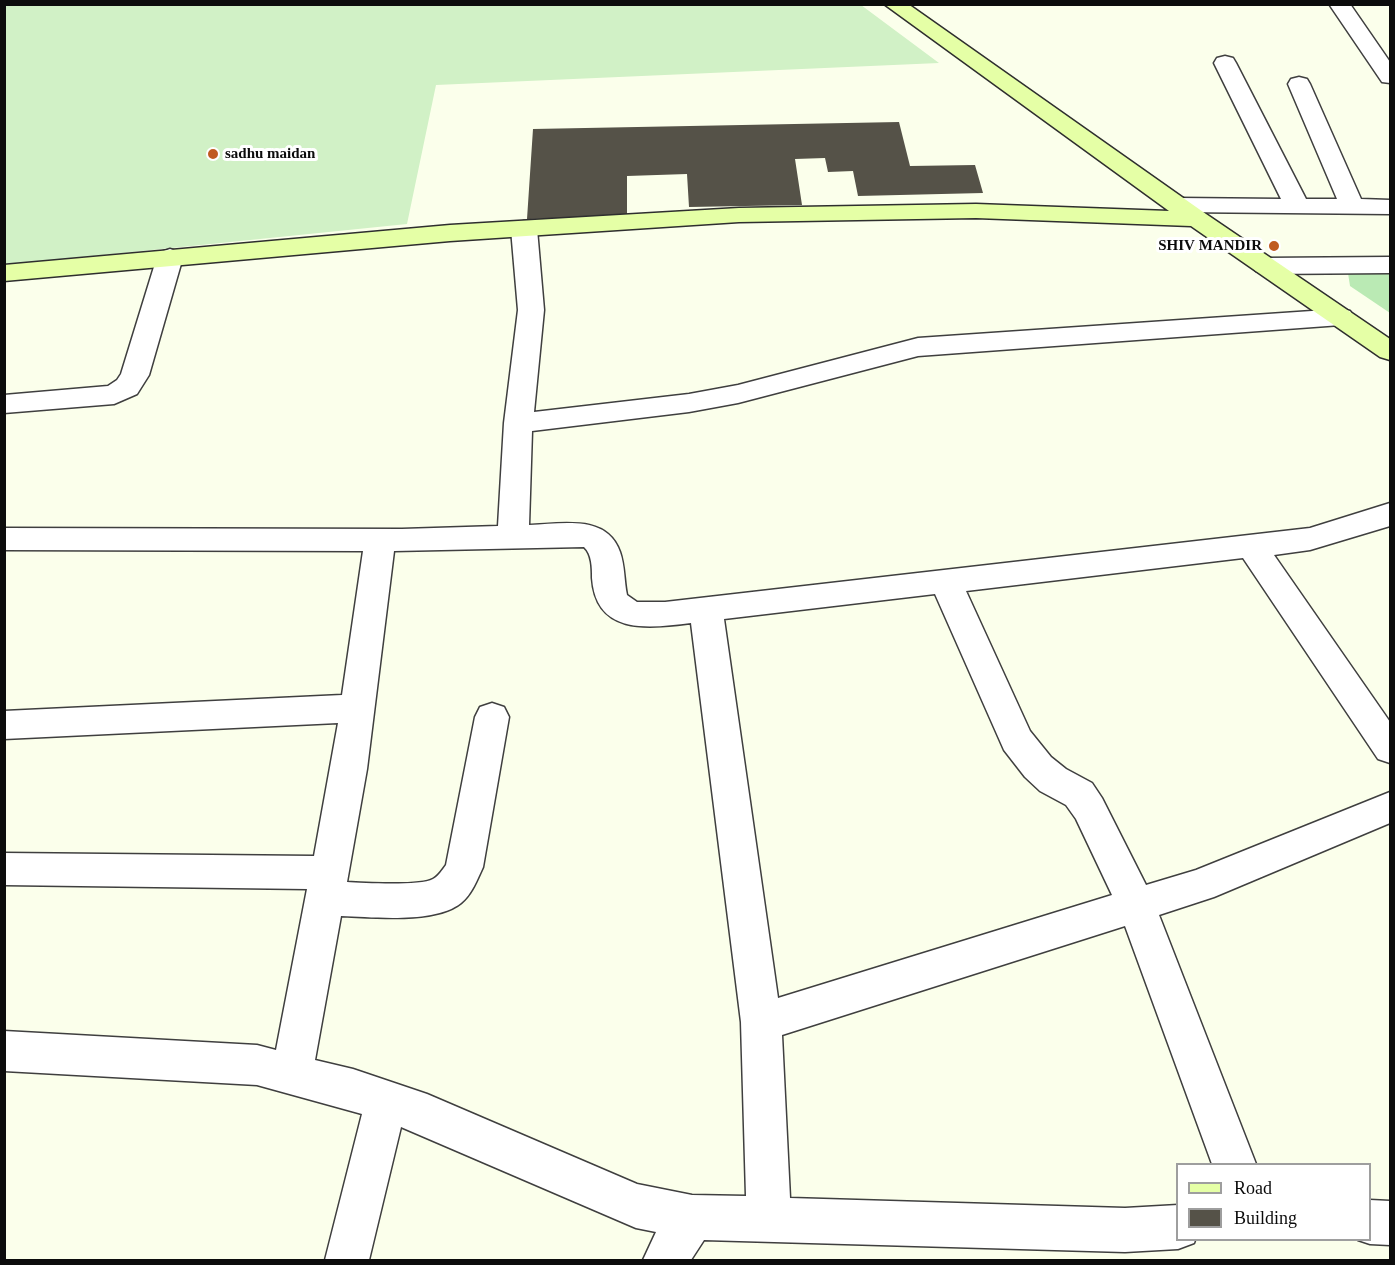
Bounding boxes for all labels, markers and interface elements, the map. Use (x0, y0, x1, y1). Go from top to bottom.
place label: sadhu maidan (225, 145, 315, 163)
marker: sadhu maidan (206, 147, 220, 161)
place label: SHIV MANDIR (1158, 237, 1262, 255)
marker: SHIV MANDIR (1267, 239, 1281, 253)
legend (1176, 1163, 1371, 1241)
text: Road (1234, 1178, 1272, 1198)
text: Building (1234, 1208, 1297, 1228)

